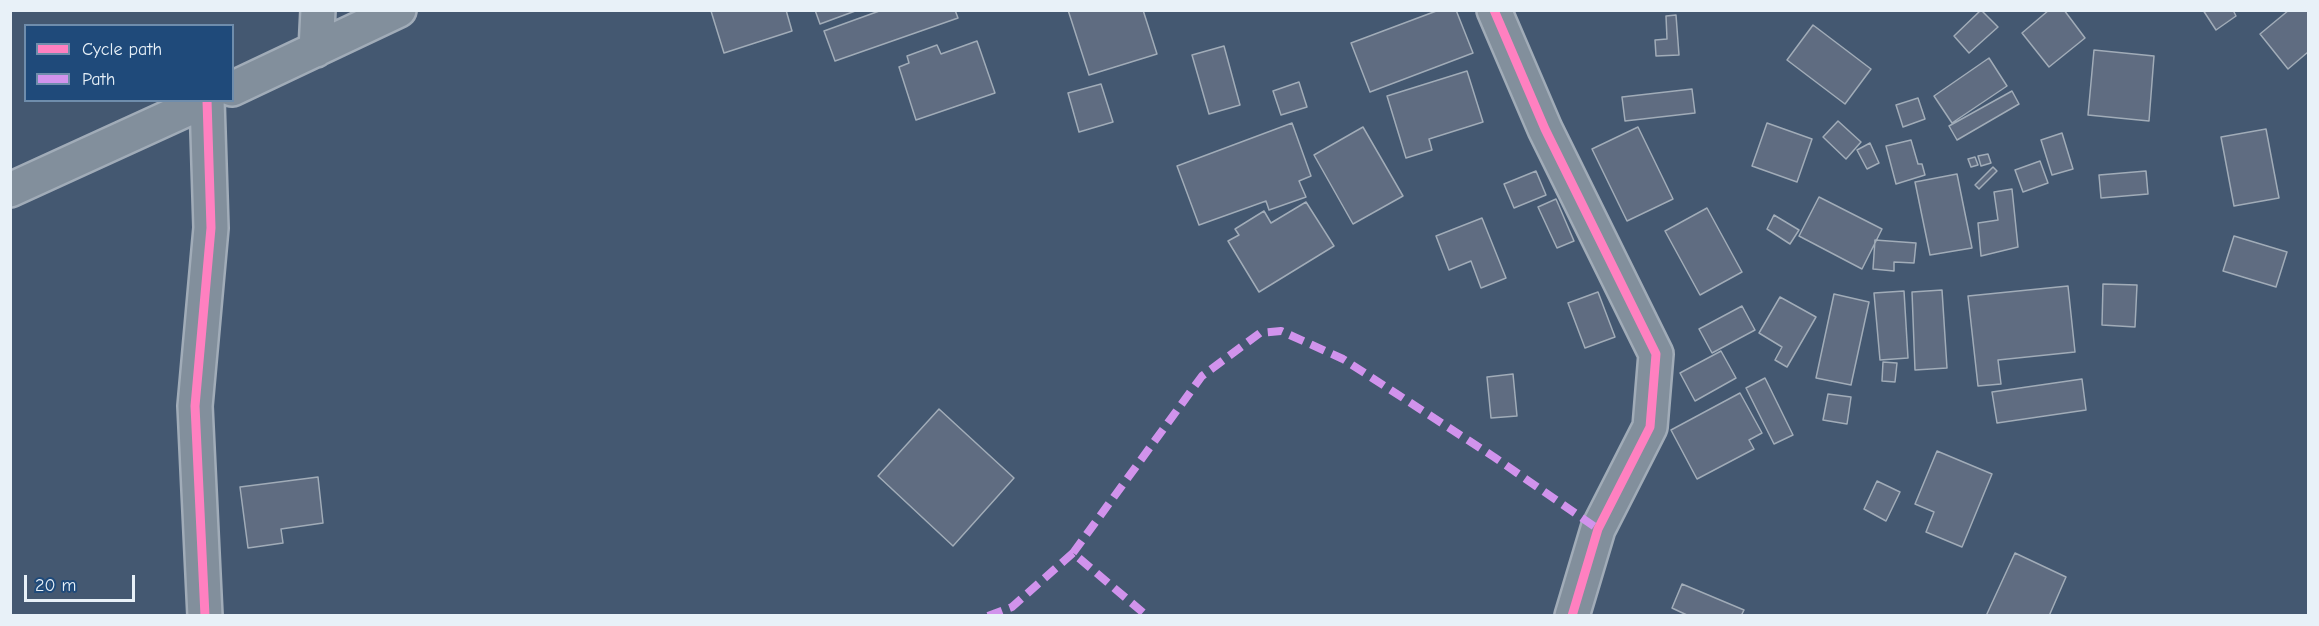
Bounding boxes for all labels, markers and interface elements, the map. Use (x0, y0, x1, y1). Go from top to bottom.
legend (24, 24, 234, 102)
text: Cycle path (82, 39, 162, 60)
text: Path (82, 69, 115, 90)
scale bar (27, 563, 138, 601)
text: 20 m (35, 575, 76, 596)

